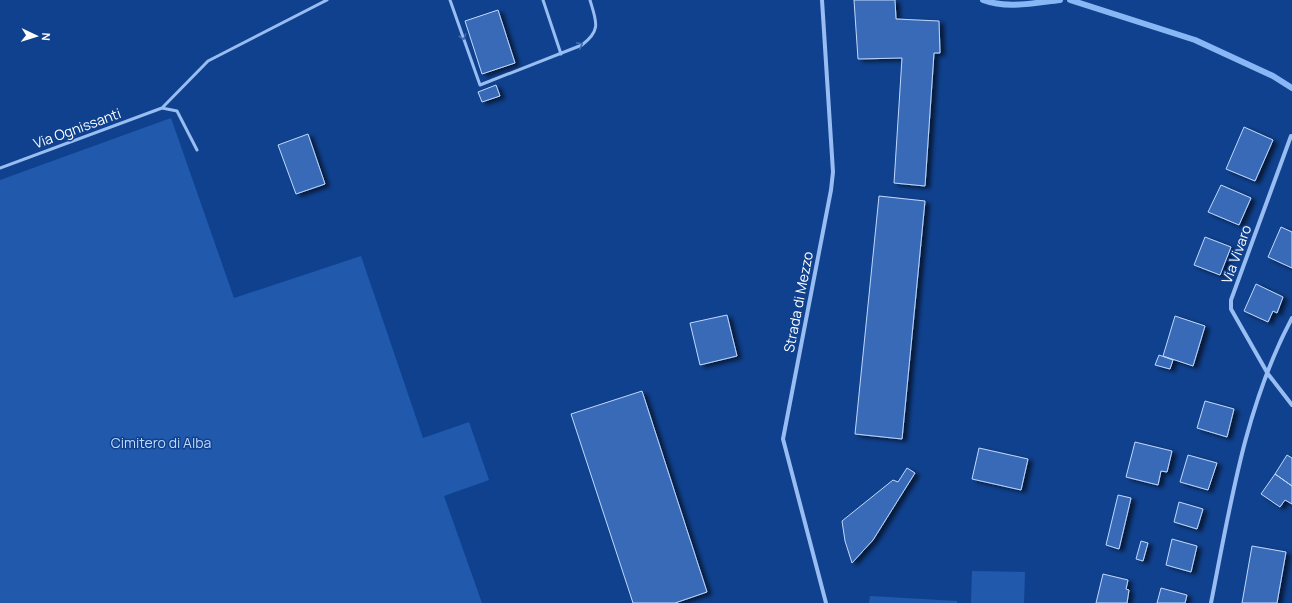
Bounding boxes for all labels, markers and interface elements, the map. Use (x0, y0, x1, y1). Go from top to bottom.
north arrow (16, 16, 56, 56)
text: N (39, 32, 54, 41)
one-way arrow (459, 33, 467, 40)
one-way arrow (576, 43, 583, 50)
street label: Via Ognissanti (31, 103, 123, 153)
street label: Via Vivaro (1217, 222, 1255, 286)
street label: Strada di Mezzo (779, 250, 817, 354)
park label: Cimitero di Alba (111, 433, 211, 452)

